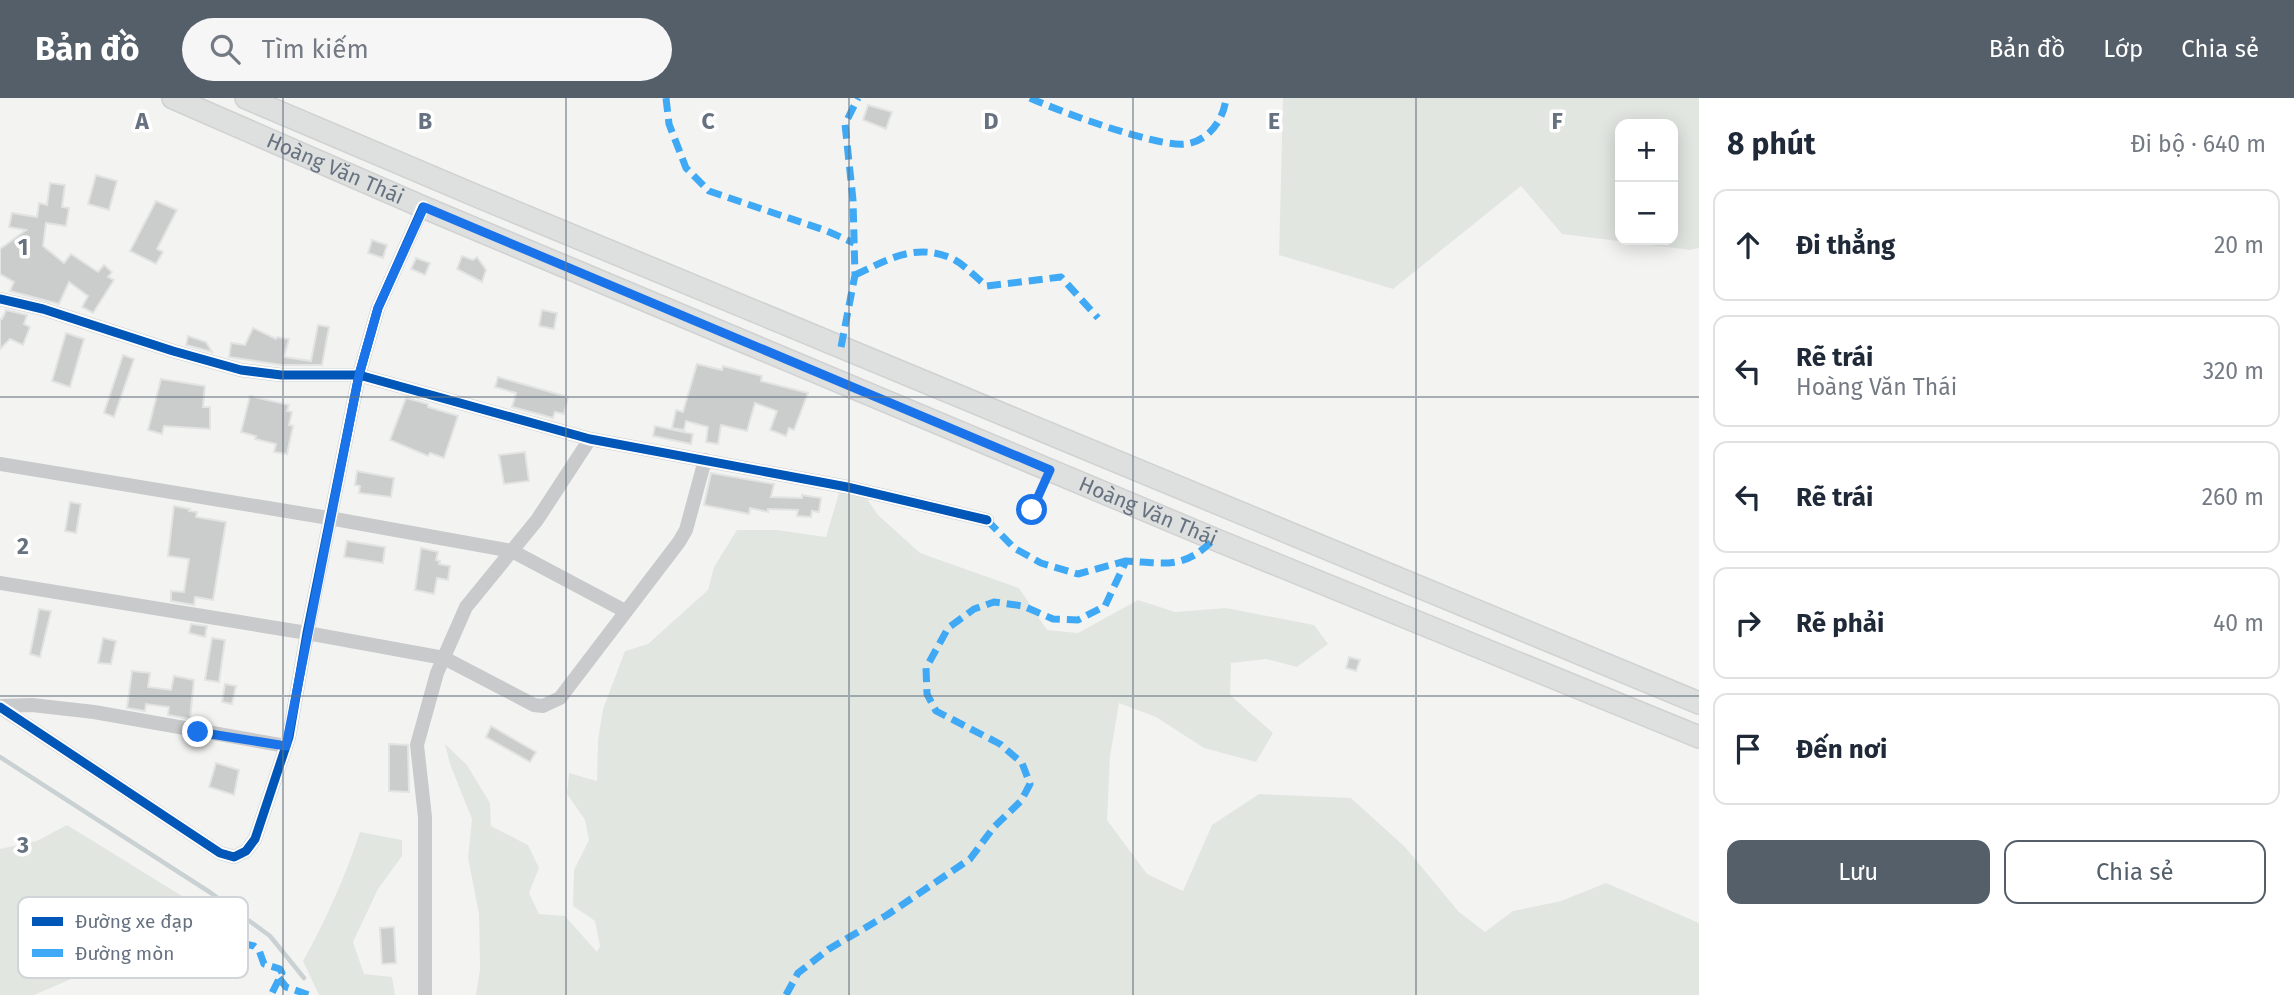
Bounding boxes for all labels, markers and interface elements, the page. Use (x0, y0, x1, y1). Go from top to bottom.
search box (182, 18, 672, 81)
text: Bản đồ (35, 29, 140, 69)
icon: search (206, 30, 244, 68)
text: Tìm kiếm (262, 34, 369, 65)
text: Bản đồ (1989, 35, 2065, 63)
text: Lớp (2103, 35, 2143, 63)
text: Chia sẻ (2181, 35, 2259, 63)
text: A (134, 107, 149, 135)
text: B (418, 107, 432, 135)
text: C (701, 107, 715, 135)
text: D (984, 107, 999, 135)
text: E (1268, 107, 1280, 135)
text: F (1551, 107, 1563, 135)
map controls (1615, 119, 1678, 245)
button: + (1615, 119, 1678, 182)
text: 8 phút (1727, 126, 1816, 162)
street label: Hoàng Văn Thái (263, 127, 408, 210)
text: Đi bộ · 640 m (2130, 130, 2266, 158)
button: − (1615, 182, 1678, 245)
icon: ahead (1729, 226, 1767, 264)
text: Đi thẳng (1796, 230, 1895, 261)
text: 20 m (2214, 231, 2264, 259)
text: 1 (18, 233, 28, 261)
text: Rẽ trái (1796, 342, 1873, 373)
icon: left (1729, 352, 1767, 390)
text: 320 m (2203, 357, 2264, 385)
text: Hoàng Văn Thái (1796, 373, 1957, 401)
street label: Hoàng Văn Thái (1075, 471, 1221, 552)
icon: left (1729, 478, 1767, 516)
text: Rẽ trái (1796, 482, 1873, 513)
text: 260 m (2202, 483, 2264, 511)
route start (1016, 494, 1047, 525)
text: 2 (17, 532, 29, 560)
icon: right (1729, 604, 1767, 642)
text: Rẽ phải (1796, 608, 1884, 639)
text: 40 m (2213, 609, 2264, 637)
route end (182, 716, 213, 747)
icon: arrive (1729, 730, 1767, 768)
text: Đến nơi (1796, 734, 1887, 765)
text: 3 (16, 831, 29, 859)
button: Lưu (1727, 840, 1990, 904)
button: Chia sẻ (2004, 840, 2266, 904)
legend (18, 897, 248, 978)
text: Đường xe đạp (75, 910, 193, 933)
text: Đường mòn (75, 942, 174, 965)

